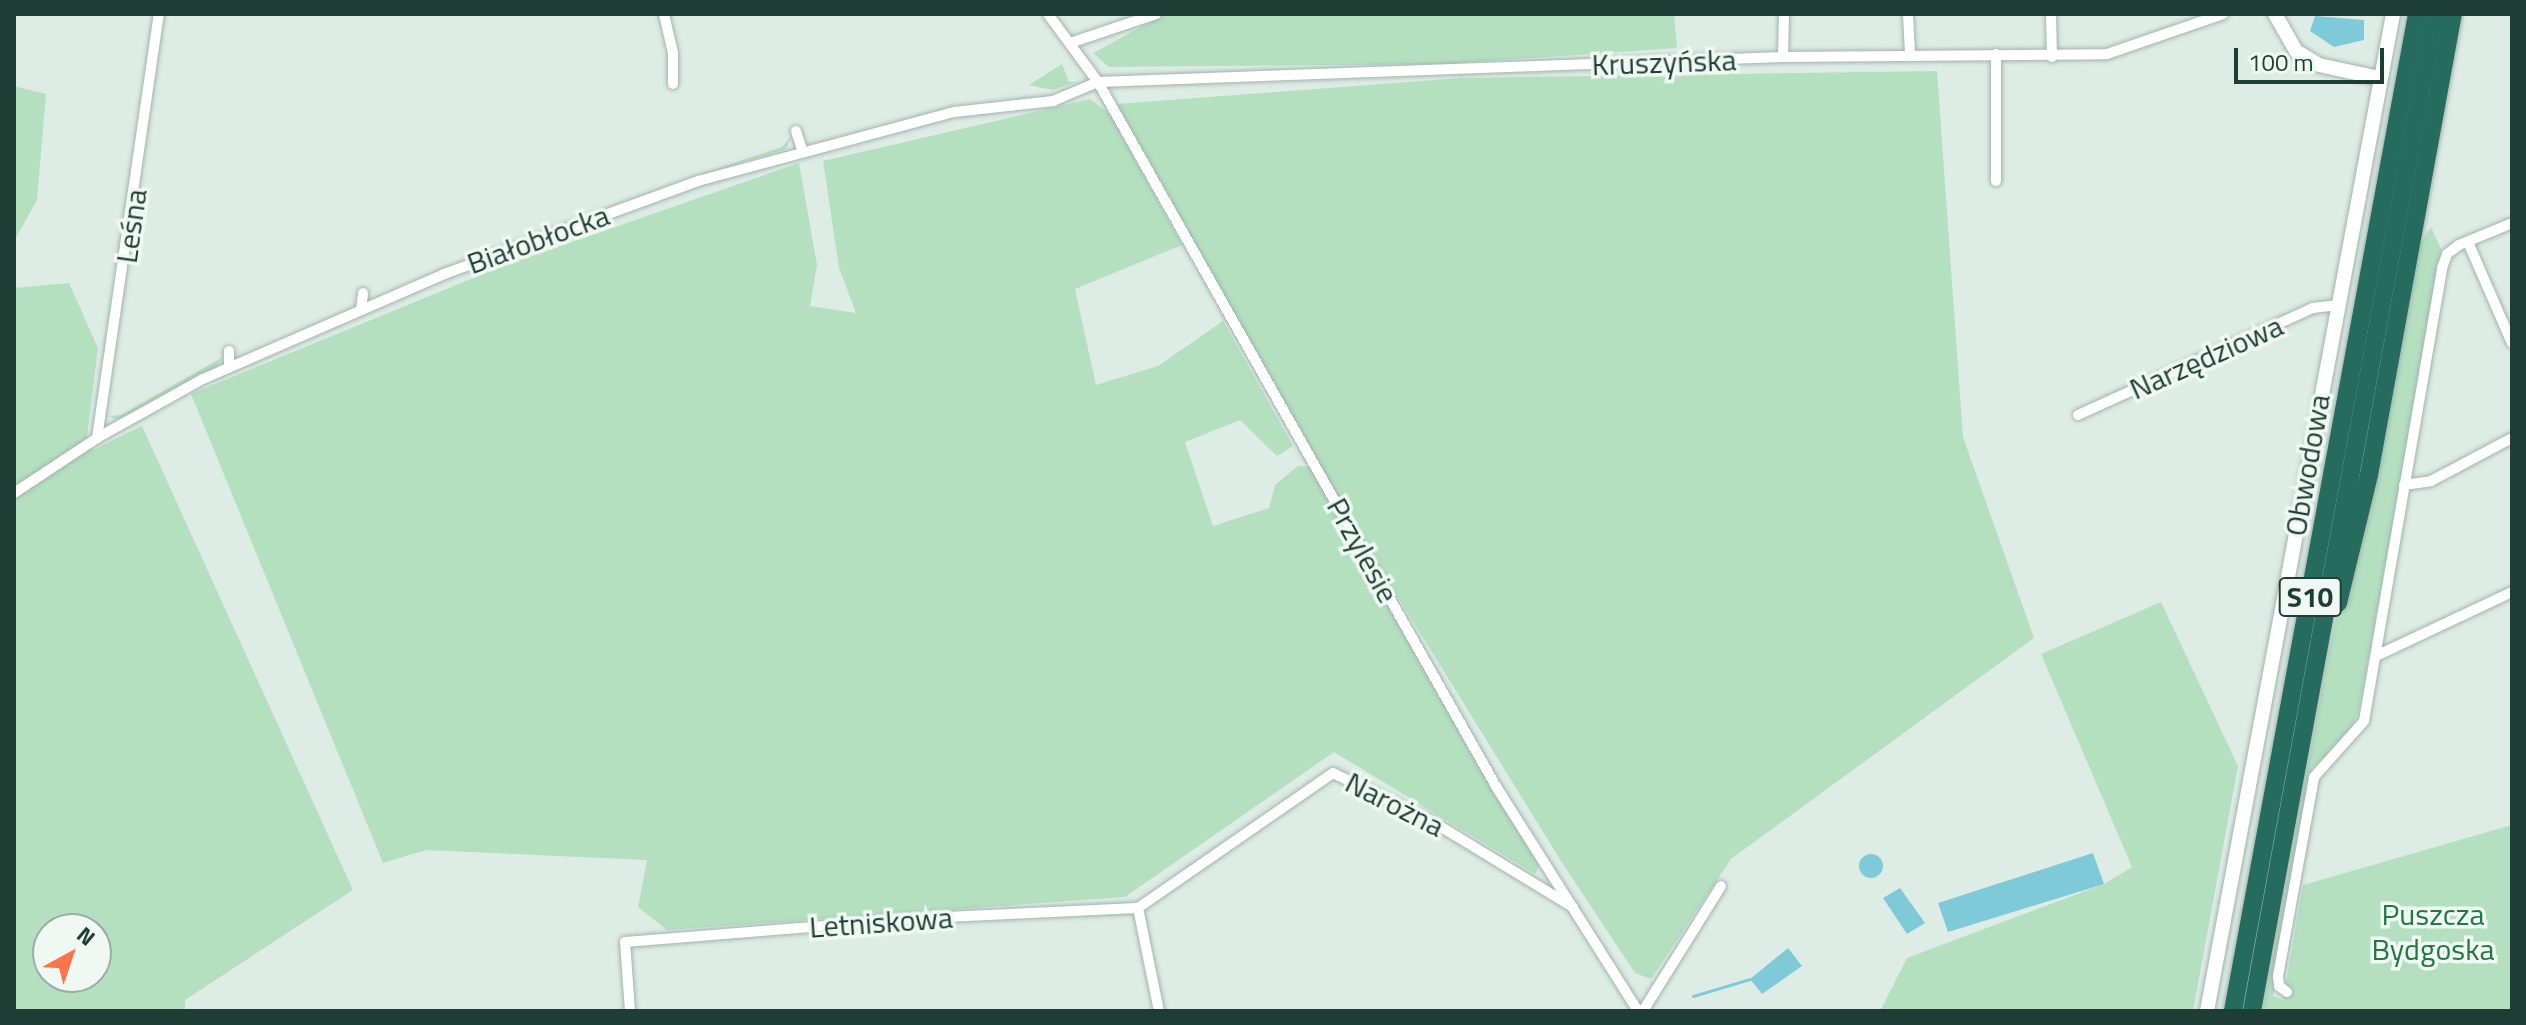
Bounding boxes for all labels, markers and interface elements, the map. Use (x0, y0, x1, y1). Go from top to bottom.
scale bar (2238, 32, 2388, 82)
street label: Kruszyńska (1591, 41, 1737, 83)
text: 100 m (2248, 44, 2314, 80)
street label: Leśna (108, 187, 154, 265)
street label: Białobłocka (462, 197, 614, 281)
street label: Narzędziowa (2124, 307, 2288, 407)
street label: Obwodowa (2277, 391, 2337, 539)
street label: Przylesie (1320, 491, 1406, 609)
road number: S10 (2278, 573, 2342, 621)
street label: Narożna (1340, 764, 1450, 844)
park label: Puszcza Bydgoska (2372, 896, 2494, 966)
street label: Letniskowa (808, 899, 954, 945)
north arrow (32, 913, 112, 993)
text: N (69, 918, 103, 954)

